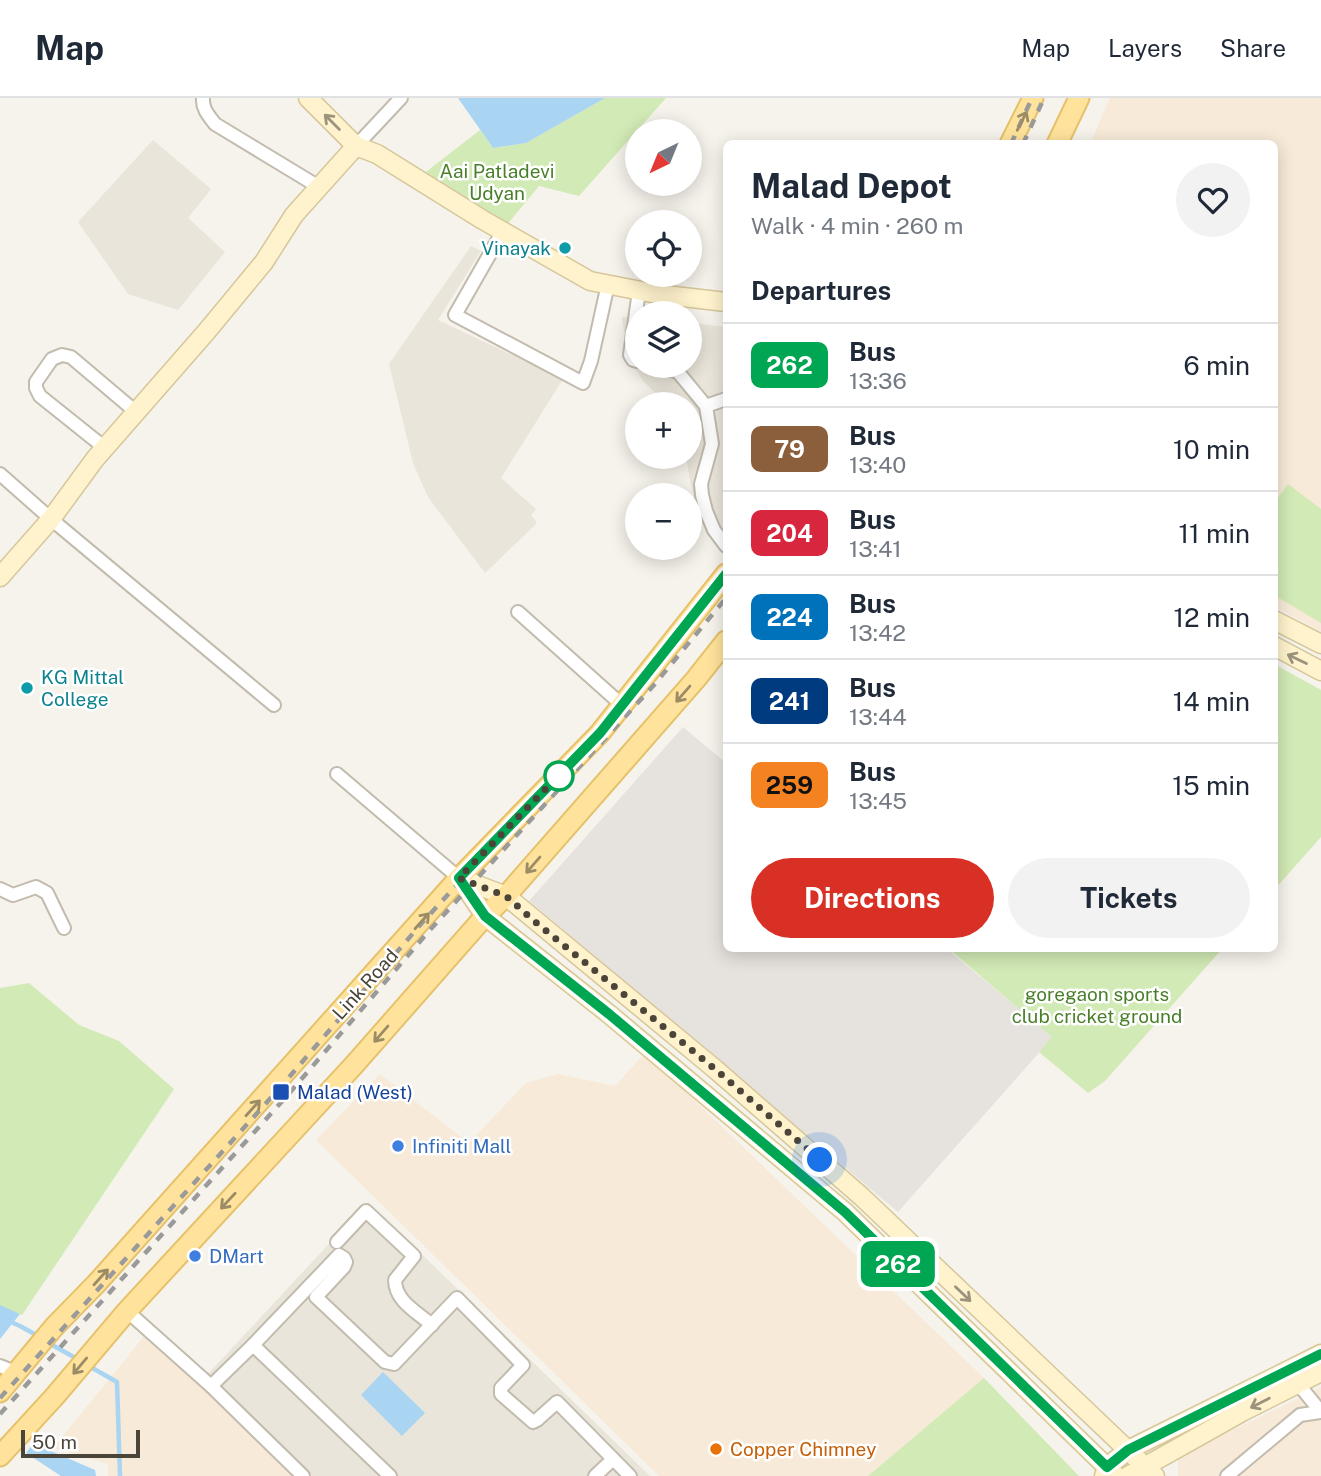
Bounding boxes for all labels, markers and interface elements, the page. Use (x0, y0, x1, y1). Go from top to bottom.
text: Map (35, 29, 104, 67)
text: Map (1021, 34, 1070, 62)
text: Layers (1108, 34, 1182, 62)
text: Share (1220, 34, 1286, 62)
one-way arrow (1015, 111, 1029, 132)
one-way arrow (323, 113, 340, 130)
north arrow (625, 119, 702, 196)
map controls (625, 119, 702, 560)
park label: Aai Patladevi Udyan (439, 160, 555, 204)
button: heart (1176, 163, 1250, 237)
text: Malad Depot (751, 167, 952, 205)
button: locate (625, 210, 702, 287)
text: Walk · 4 min · 260 m (751, 212, 964, 239)
place label: Vinayak (481, 237, 551, 259)
marker: Vinayak (557, 240, 573, 256)
text: Departures (751, 275, 891, 306)
button: layers (625, 301, 702, 378)
text: Bus (849, 336, 896, 367)
text: 6 min (1183, 350, 1250, 381)
text: 262 (766, 351, 813, 379)
text: 13:36 (849, 367, 907, 394)
button: + (625, 392, 702, 469)
text: Bus (849, 420, 896, 451)
text: 10 min (1173, 434, 1250, 465)
text: 79 (774, 435, 805, 463)
text: 13:40 (849, 451, 906, 478)
button: − (625, 483, 702, 560)
text: Bus (849, 504, 896, 535)
text: 11 min (1178, 518, 1250, 549)
text: 204 (766, 519, 813, 547)
text: 13:41 (849, 535, 902, 562)
text: Bus (849, 588, 896, 619)
text: 12 min (1174, 602, 1250, 633)
text: 224 (766, 603, 813, 631)
text: 13:42 (849, 619, 906, 646)
one-way arrow (1287, 652, 1308, 666)
place label: KG Mittal College (41, 666, 124, 710)
text: Bus (849, 672, 896, 703)
marker: KG Mittal College (19, 680, 35, 696)
one-way arrow (675, 684, 691, 702)
text: 14 min (1173, 686, 1250, 717)
text: 241 (769, 687, 810, 715)
text: 13:44 (849, 703, 907, 730)
text: Bus (849, 756, 896, 787)
unlabelled marker (544, 761, 574, 791)
text: 15 min (1172, 770, 1250, 801)
text: 259 (766, 771, 813, 799)
text: 13:45 (849, 787, 907, 814)
one-way arrow (525, 856, 542, 873)
button: Directions (751, 858, 994, 938)
button: Tickets (1008, 858, 1250, 938)
one-way arrow (413, 913, 430, 930)
street label: Link Road (328, 944, 402, 1024)
park label: goregaon sports club cricket ground (1012, 983, 1182, 1027)
one-way arrow (373, 1025, 389, 1043)
place label: Malad (West) (297, 1081, 413, 1103)
marker: Malad (West) (271, 1082, 291, 1102)
one-way arrow (245, 1099, 261, 1117)
place label: Infiniti Mall (412, 1135, 511, 1157)
marker: Infiniti Mall (390, 1138, 406, 1154)
your location (802, 1142, 837, 1177)
one-way arrow (219, 1192, 236, 1209)
line badge: 262 (858, 1241, 938, 1287)
place label: DMart (209, 1245, 264, 1267)
marker: DMart (187, 1248, 203, 1264)
text: 262 (875, 1250, 921, 1278)
one-way arrow (93, 1268, 109, 1286)
one-way arrow (954, 1286, 971, 1303)
one-way arrow (72, 1356, 88, 1374)
one-way arrow (1250, 1397, 1271, 1411)
scale bar (21, 1427, 140, 1459)
text: 50 m (32, 1431, 77, 1453)
place label: Copper Chimney (730, 1438, 876, 1460)
marker: Copper Chimney (708, 1441, 724, 1457)

